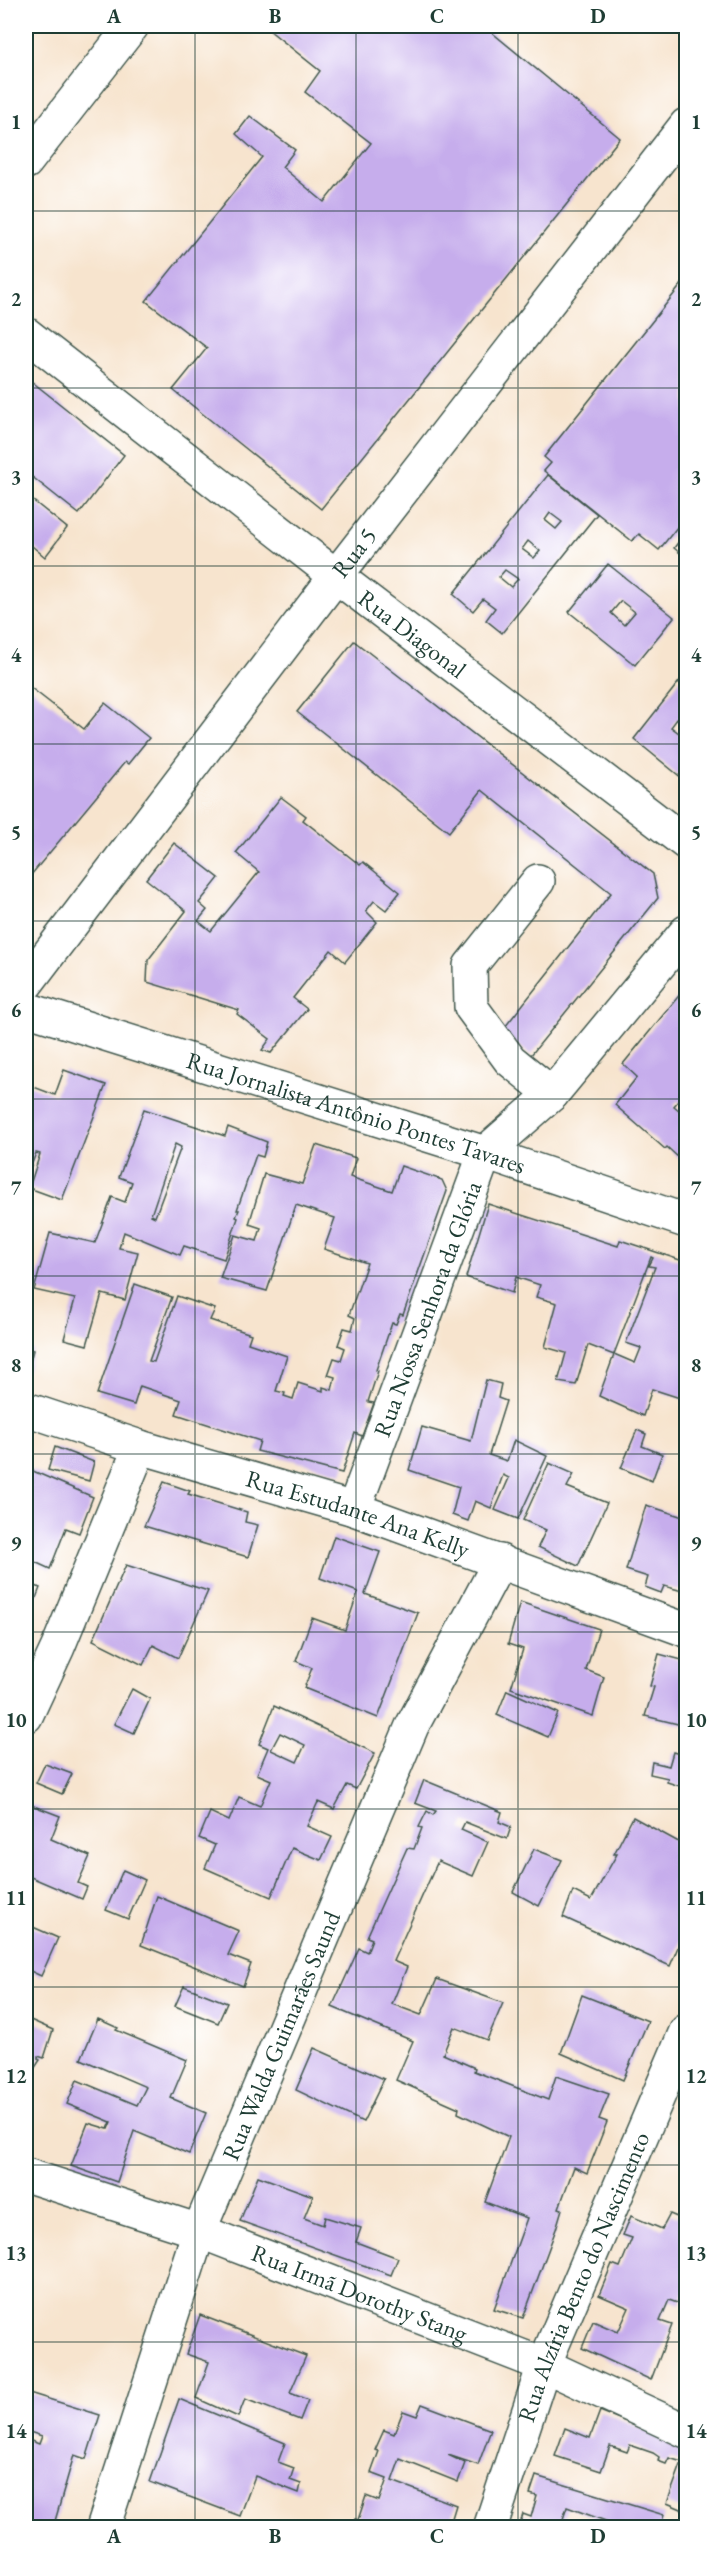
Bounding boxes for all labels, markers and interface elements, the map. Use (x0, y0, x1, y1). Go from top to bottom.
text: A (106, 3, 122, 29)
text: B (269, 3, 281, 29)
text: C (430, 3, 444, 29)
text: D (590, 3, 606, 29)
text: 1 (11, 109, 21, 135)
text: 1 (691, 109, 701, 135)
text: 2 (11, 286, 22, 312)
text: 2 (691, 286, 702, 312)
text: 3 (11, 464, 21, 490)
text: 3 (691, 464, 701, 490)
street label: Rua 5 (324, 521, 383, 584)
street label: Rua Diagonal (352, 582, 473, 685)
text: 4 (11, 642, 22, 668)
text: 4 (691, 642, 702, 668)
text: 5 (11, 819, 21, 845)
text: 5 (691, 819, 701, 845)
text: 6 (11, 997, 22, 1023)
text: 6 (691, 997, 702, 1023)
street label: Rua Jornalista Antônio Pontes Tavares (183, 1044, 530, 1181)
text: 7 (11, 1175, 22, 1201)
text: 7 (691, 1175, 702, 1201)
street label: Rua Nossa Senhora da Glória (366, 1176, 488, 1441)
text: 8 (11, 1352, 21, 1378)
text: 8 (691, 1352, 701, 1378)
street label: Rua Estudante Ana Kelly (243, 1463, 474, 1565)
text: 9 (11, 1530, 22, 1556)
text: 9 (691, 1530, 702, 1556)
text: 10 (5, 1707, 27, 1733)
text: 10 (685, 1707, 707, 1733)
text: 11 (5, 1885, 27, 1911)
text: 11 (685, 1885, 707, 1911)
street label: Rua Walda Guimarães Saund (215, 1905, 348, 2165)
text: 12 (5, 2063, 27, 2089)
text: 12 (685, 2063, 707, 2089)
street label: Rua Alzíria Bento do Nascimento (510, 2127, 656, 2426)
street label: Rua Irmã Dorothy Stang (247, 2237, 473, 2349)
text: 13 (5, 2240, 27, 2266)
text: 13 (685, 2240, 707, 2266)
text: 14 (5, 2418, 27, 2444)
text: 14 (685, 2418, 707, 2444)
text: A (106, 2523, 122, 2549)
text: B (269, 2523, 281, 2549)
text: C (430, 2523, 444, 2549)
text: D (590, 2523, 606, 2549)

